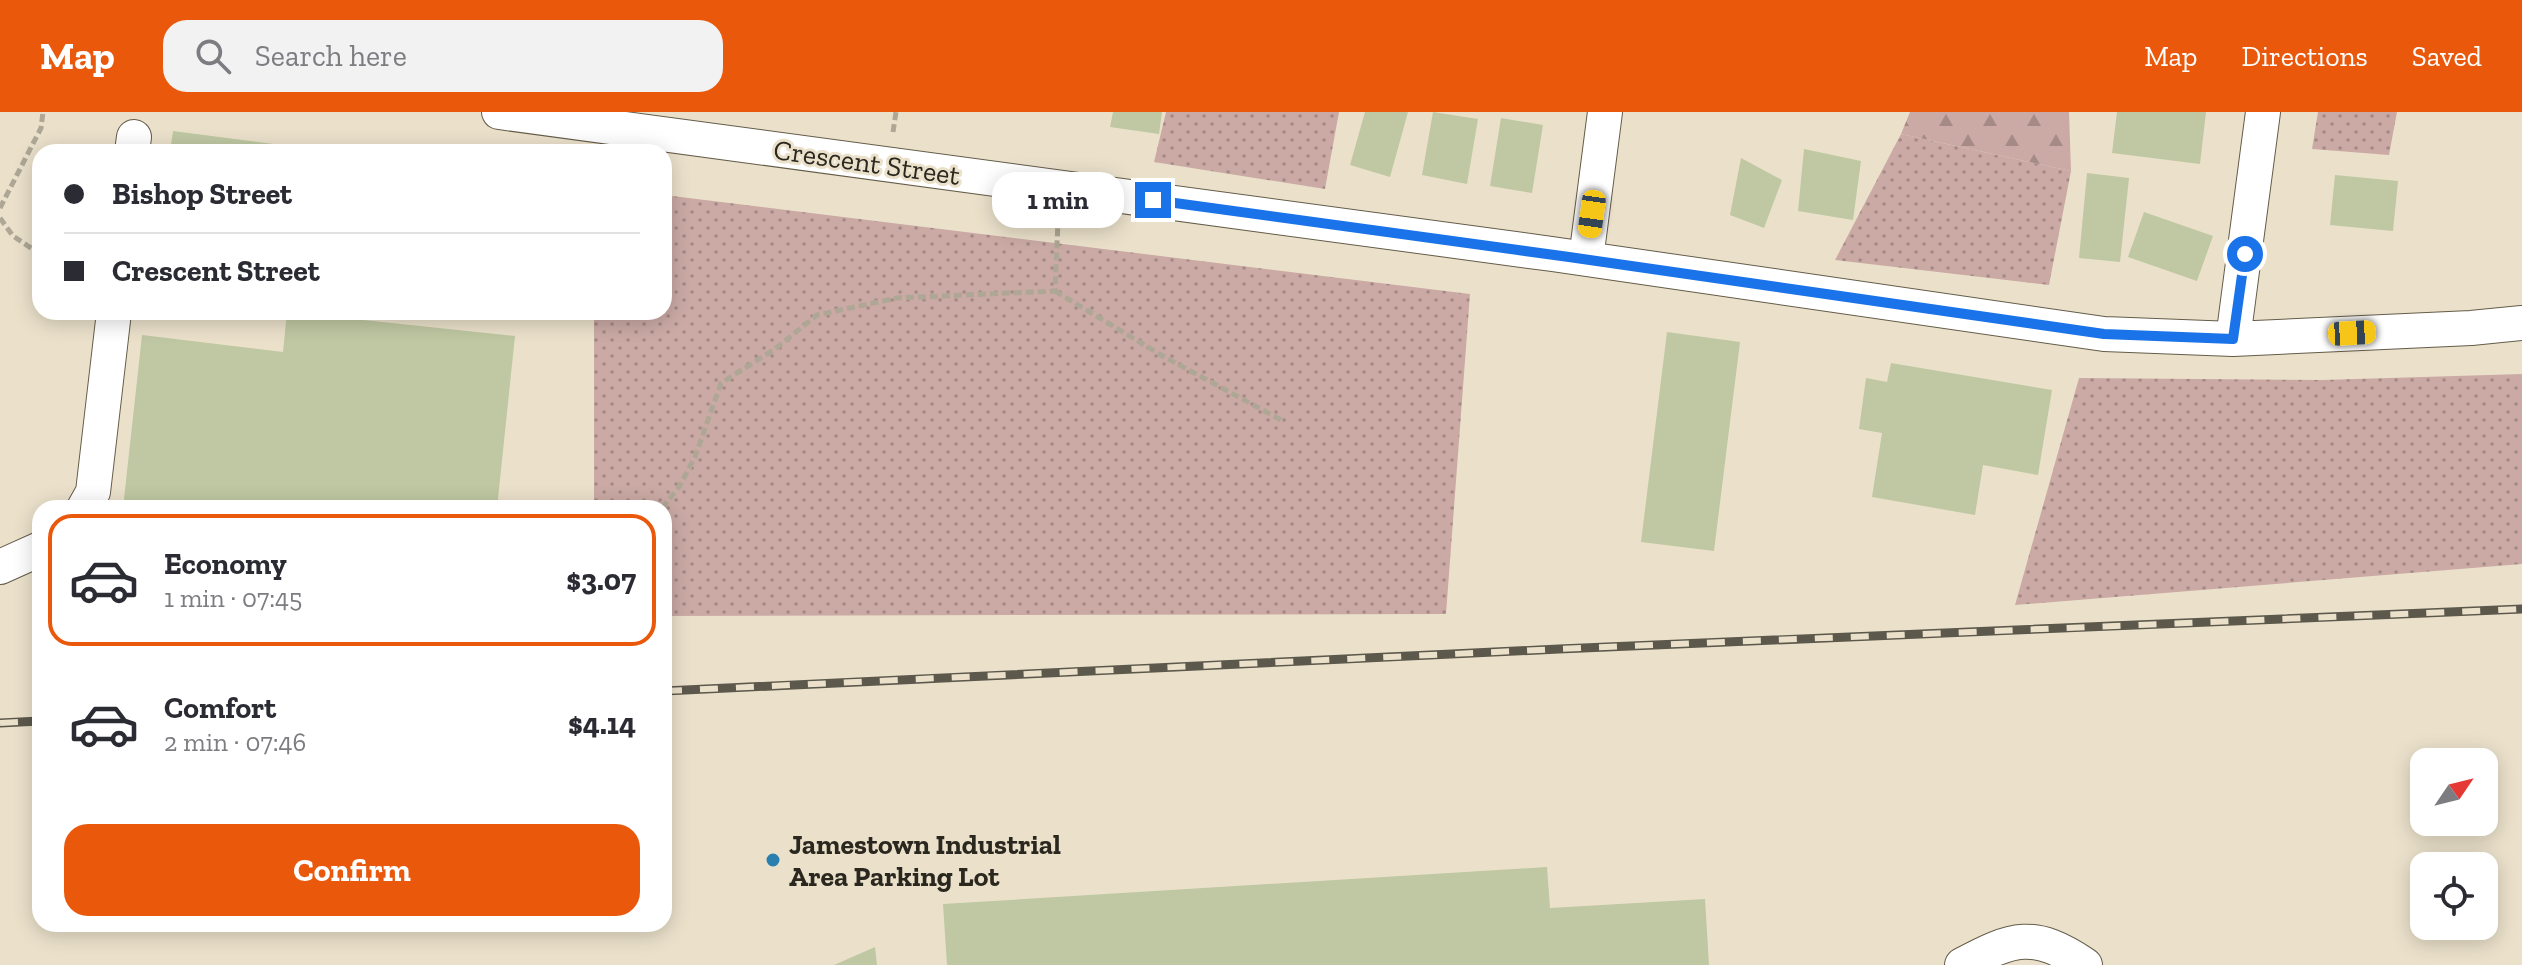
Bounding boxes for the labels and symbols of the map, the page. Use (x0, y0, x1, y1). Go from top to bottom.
street label: Crescent Street (772, 133, 963, 192)
callout: 1 min (993, 172, 1125, 228)
route end (1135, 182, 1171, 218)
car (1577, 189, 1607, 239)
route start (2227, 236, 2263, 272)
car (2327, 320, 2377, 346)
north arrow (2410, 748, 2498, 836)
place label: Jamestown Industrial Area Parking Lot (789, 828, 1061, 893)
marker: Jamestown Industrial Area Parking Lot (764, 851, 782, 869)

